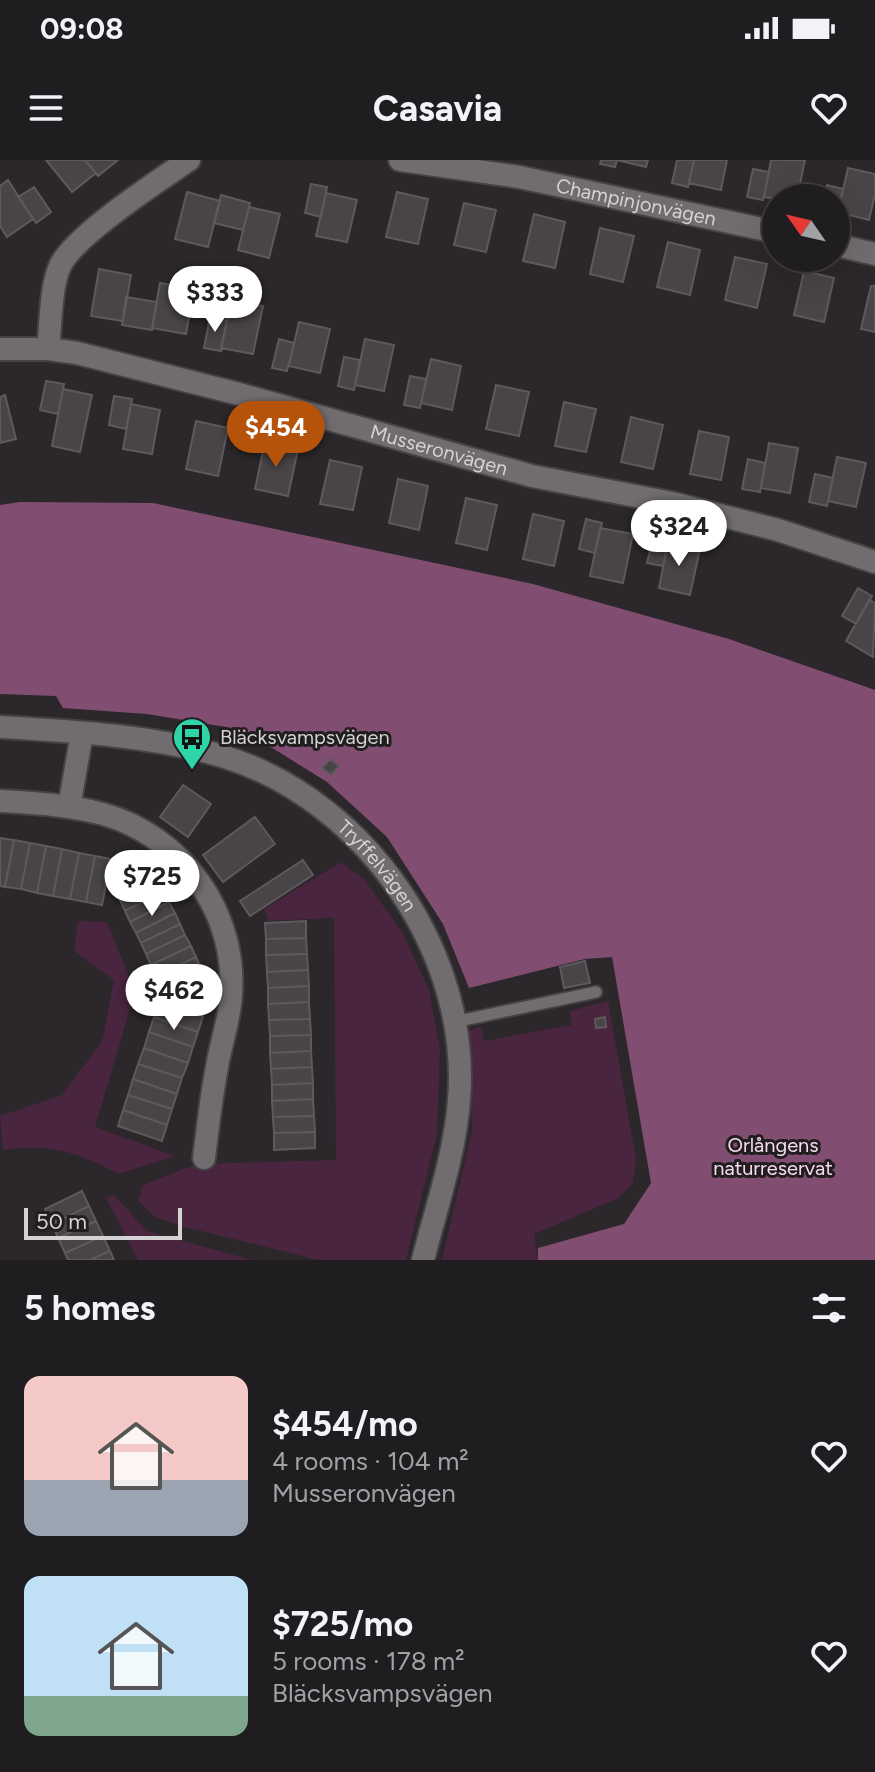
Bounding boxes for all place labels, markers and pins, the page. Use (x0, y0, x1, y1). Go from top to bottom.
pin: $333 (168, 266, 262, 334)
pin: $454 (229, 401, 323, 469)
pin: $324 (632, 500, 726, 568)
bus stop icon: Bläcksvampsvägen (171, 716, 213, 771)
place label: Bläcksvampsvägen (220, 725, 390, 749)
pin: $725 (105, 850, 199, 918)
pin: $462 (127, 964, 221, 1032)

